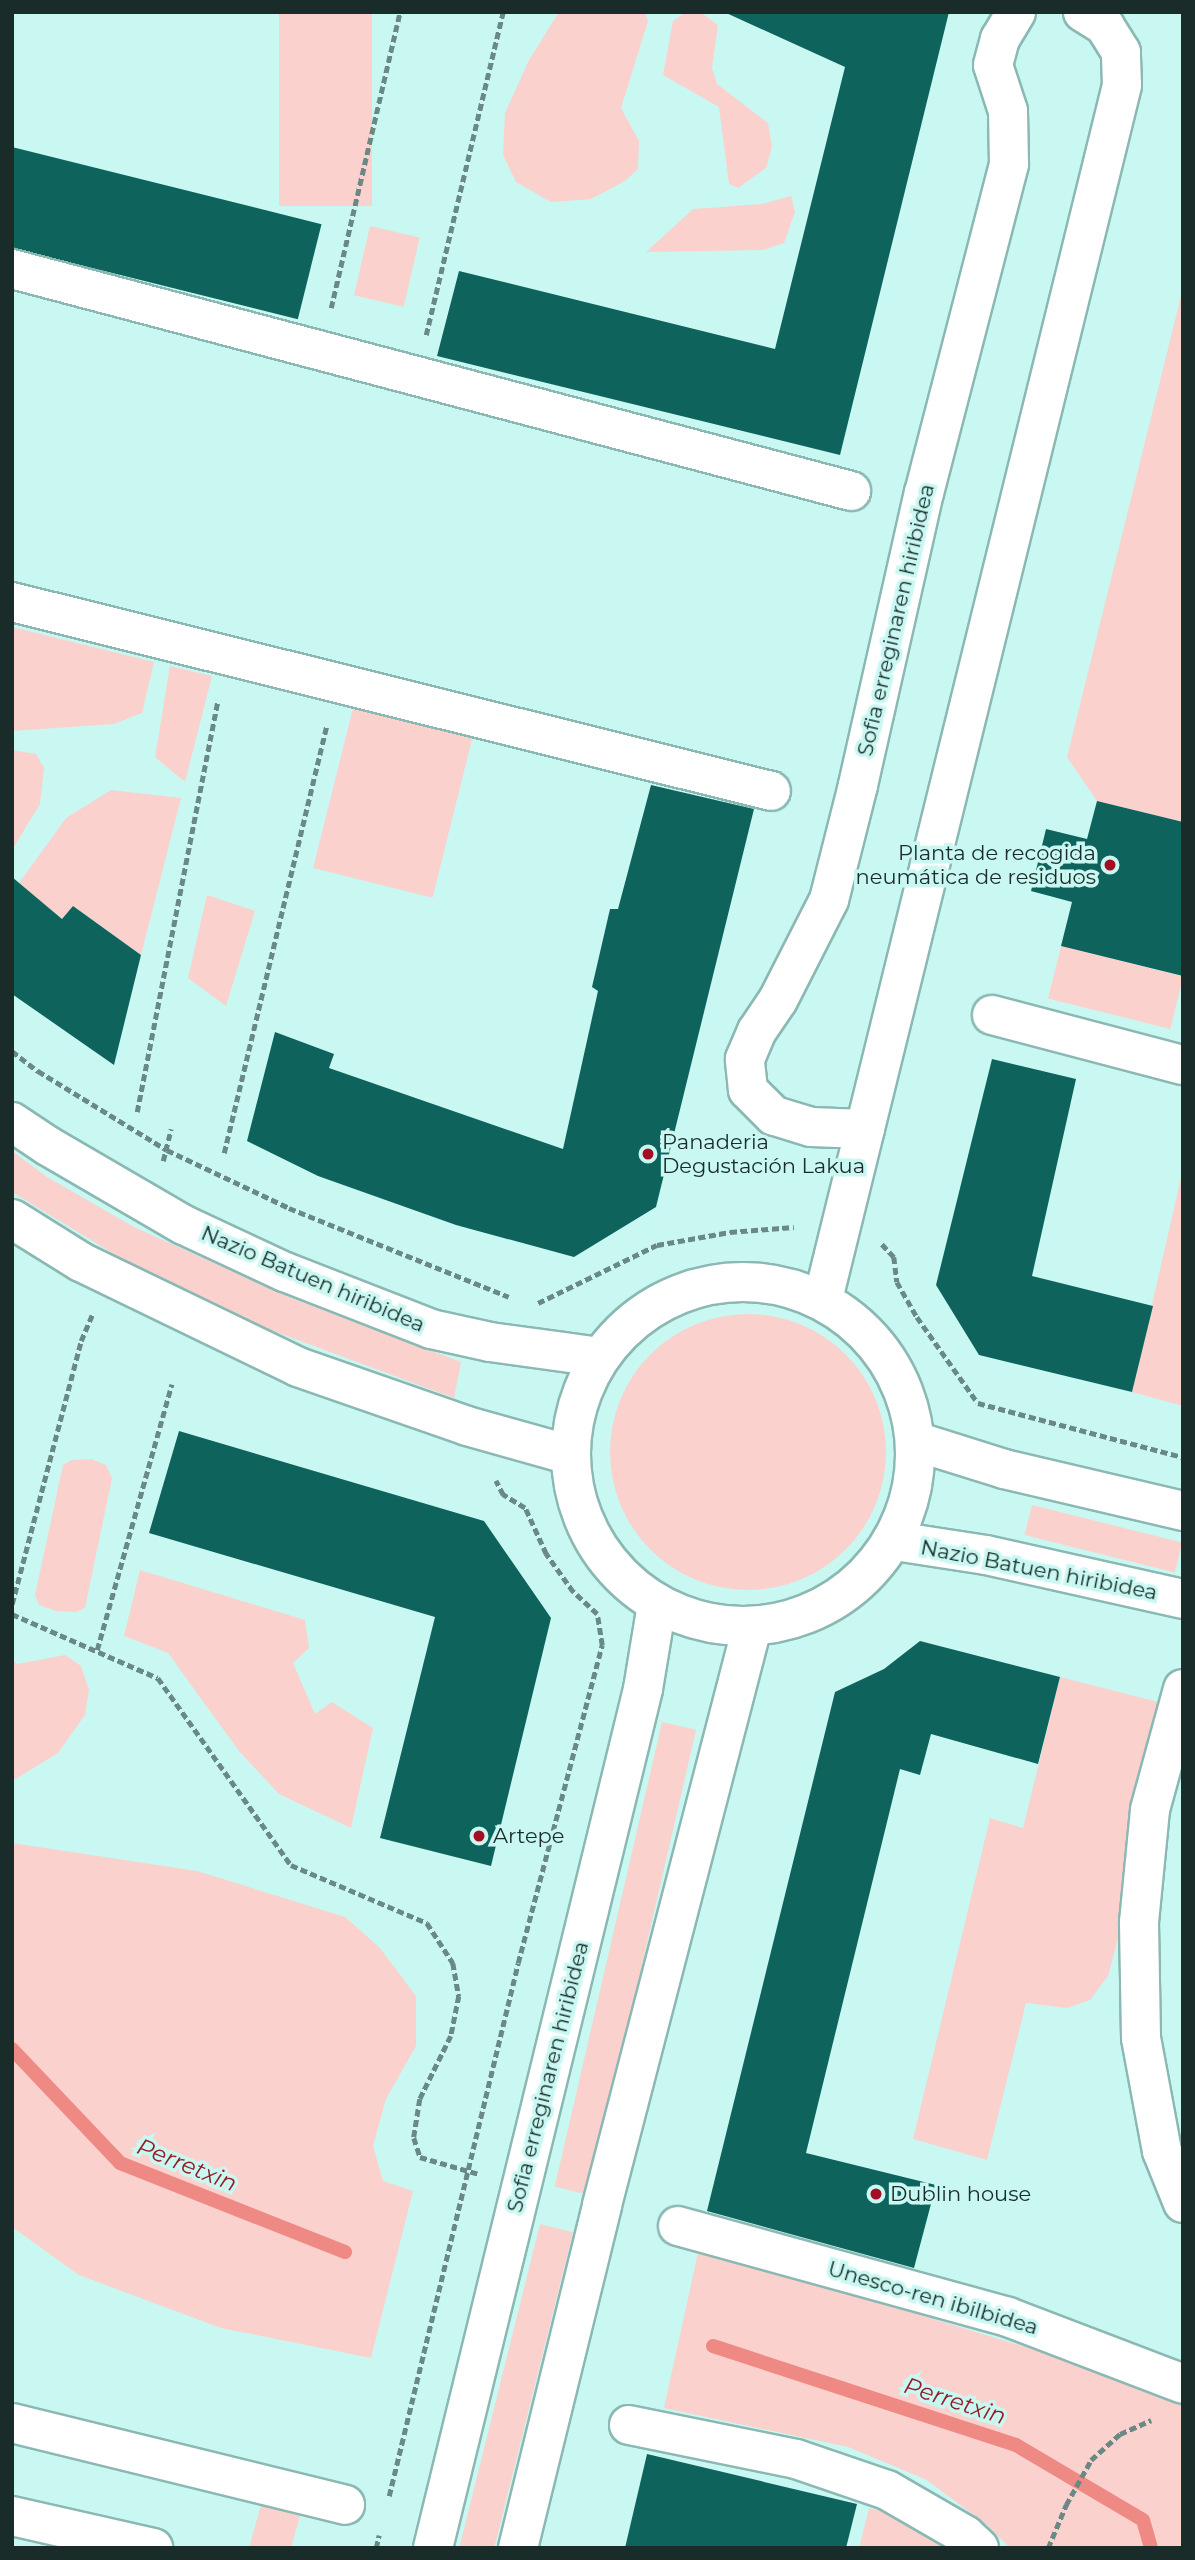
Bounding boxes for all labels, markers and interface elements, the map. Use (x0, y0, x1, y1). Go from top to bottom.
street label: Sofia erreginaren hiribidea (852, 482, 940, 758)
place label: Planta de recogida neumática de residuos (856, 840, 1096, 890)
marker: Planta de recogida neumática de residuos (1102, 857, 1118, 873)
place label: Panaderia Degustación Lakua (662, 1129, 865, 1179)
marker: Panaderia Degustación Lakua (640, 1146, 656, 1162)
street label: Nazio Batuen hiribidea (197, 1220, 429, 1338)
street label: Nazio Batuen hiribidea (919, 1535, 1159, 1605)
place label: Artepe (493, 1823, 565, 1849)
marker: Artepe (471, 1828, 487, 1844)
street label: Sofia erreginaren hiribidea (502, 1939, 594, 2215)
water label: Perretxin (133, 2132, 241, 2198)
place label: Dublin house (890, 2181, 1031, 2207)
marker: Dublin house (868, 2186, 884, 2202)
street label: Unesco-ren ibilbidea (825, 2256, 1041, 2340)
water label: Perretxin (901, 2372, 1009, 2430)

